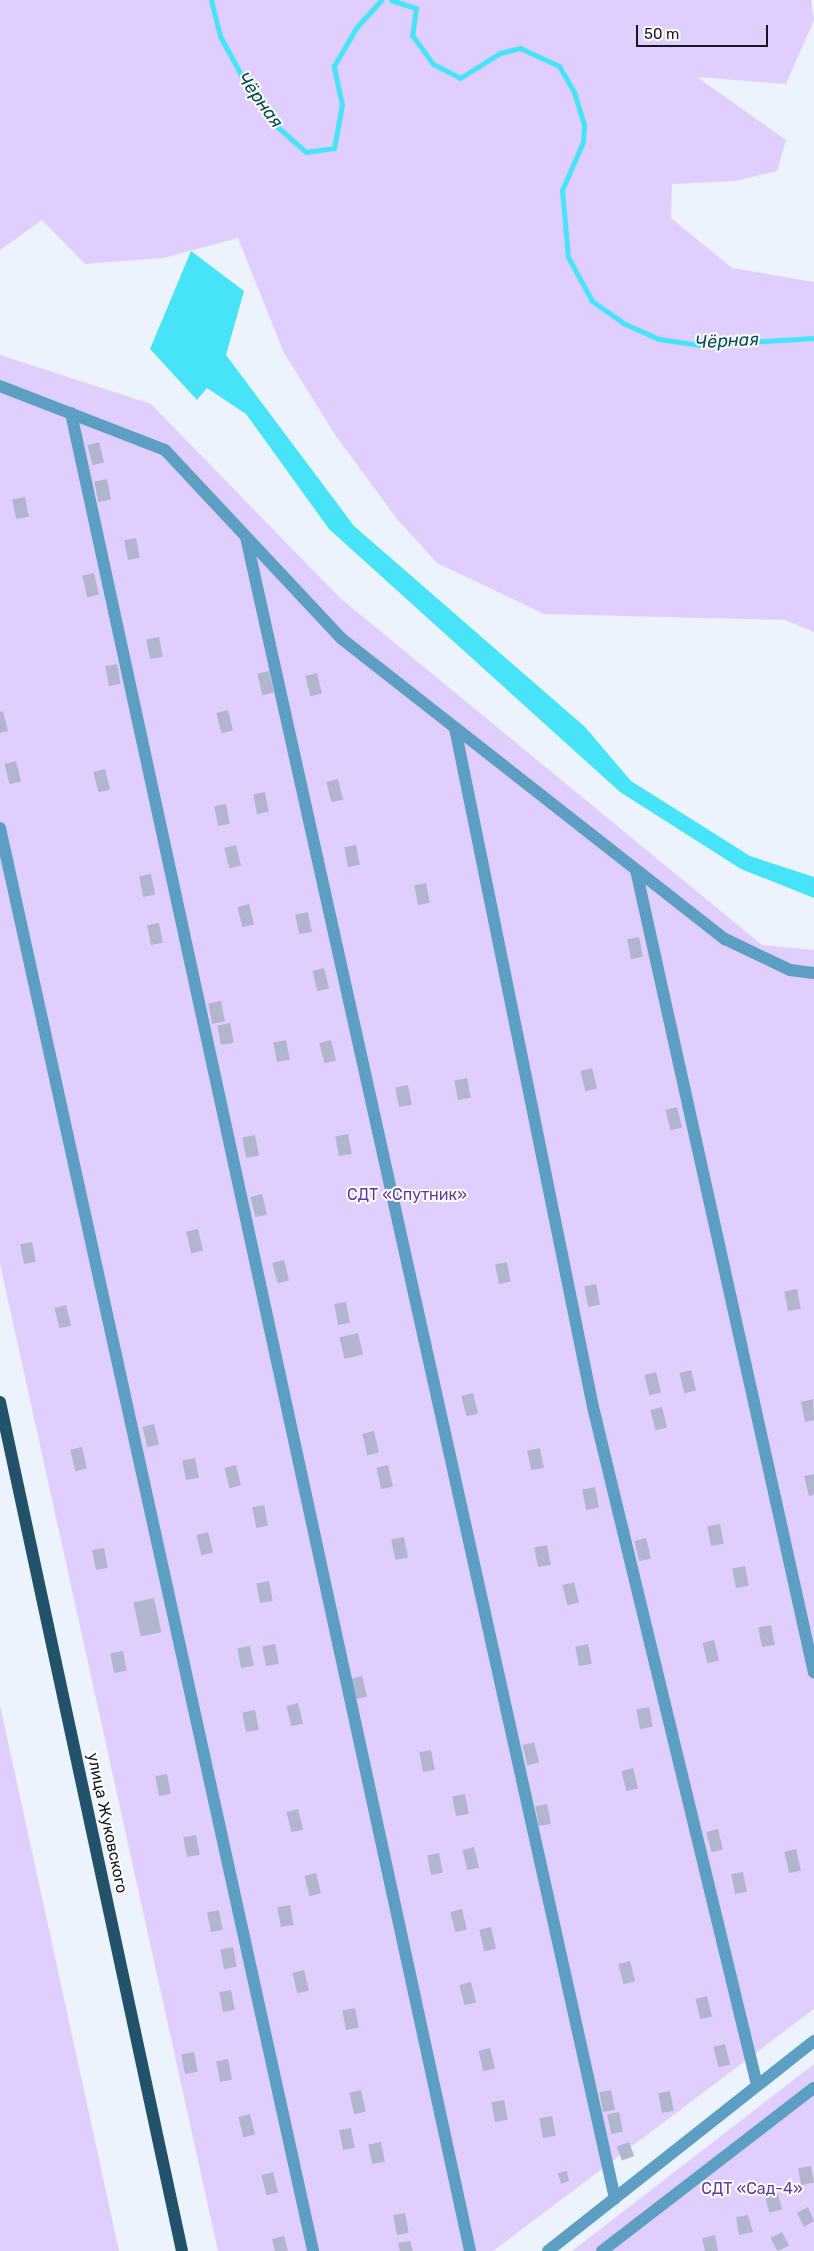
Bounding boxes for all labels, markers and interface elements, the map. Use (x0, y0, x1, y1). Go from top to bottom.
scale bar (639, 15, 772, 47)
text: 50 m (644, 25, 679, 43)
water label: Чёрная (232, 68, 288, 132)
water label: Чёрная (694, 329, 760, 353)
park label: СДТ «Спутник» (347, 1185, 467, 1205)
street label: улица Жуковского (83, 1751, 131, 1895)
park label: СДТ «Сад-4» (701, 2179, 803, 2199)

